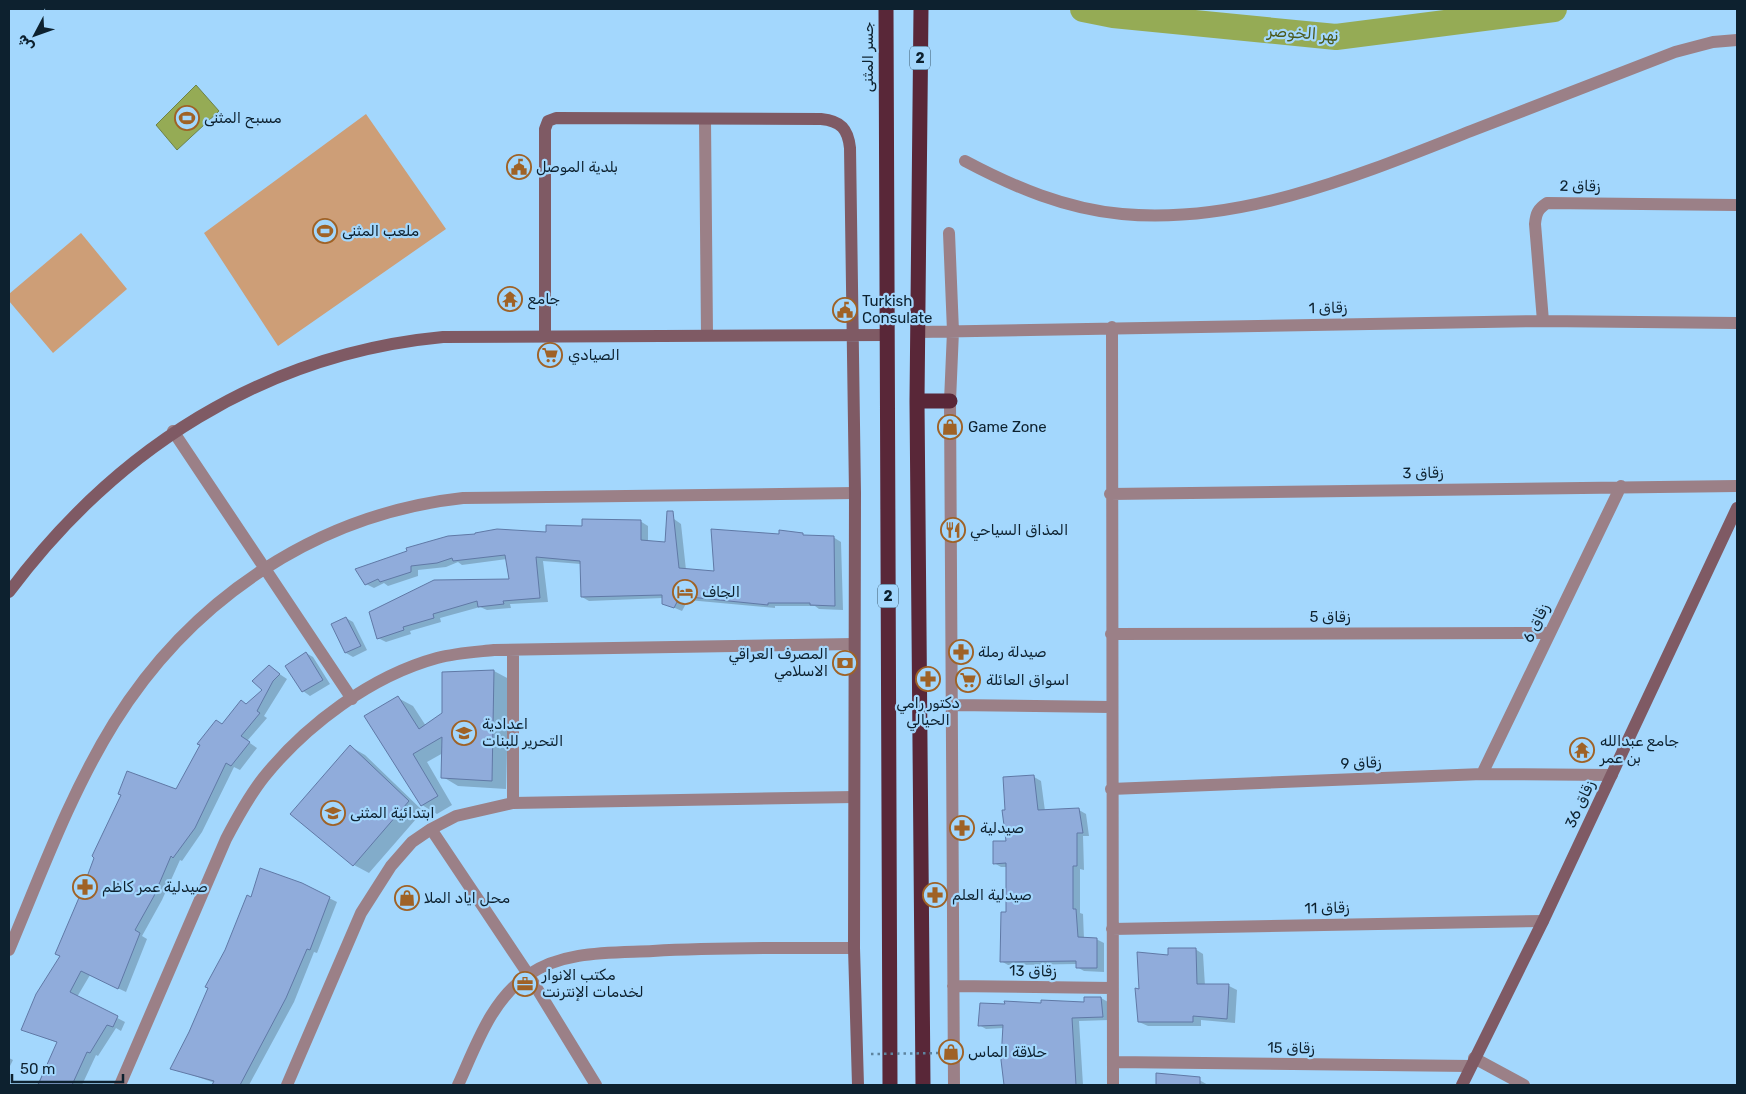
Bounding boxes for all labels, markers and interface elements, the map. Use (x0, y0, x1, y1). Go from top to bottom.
north arrow (10, 10, 60, 60)
water label: نهر الخوصر (1266, 21, 1339, 46)
street label: جسر المثنى (859, 22, 877, 92)
text: ش (13, 31, 38, 55)
road number: 2 (910, 46, 930, 70)
sports icon: مسبح المثنى (174, 105, 200, 131)
place label: مسبح المثنى (204, 109, 281, 129)
public building icon: بلدية الموصل (506, 154, 532, 180)
place label: بلدية الموصل (536, 158, 618, 176)
street label: زقاق 2 (1559, 177, 1601, 195)
sports icon: ملعب المثنى (312, 218, 338, 244)
place label: ملعب المثنى (342, 222, 419, 240)
temple icon: جامع (497, 286, 523, 312)
place label: جامع (528, 290, 560, 310)
place label: Turkish Consulate (862, 292, 933, 327)
public building icon: Turkish Consulate (832, 297, 858, 323)
street label: زقاق 1 (1309, 299, 1348, 317)
supermarket icon: الصيادي (537, 342, 563, 368)
place label: الصيادي (568, 346, 620, 365)
shop icon: Game Zone (937, 414, 963, 440)
place label: Game Zone (968, 418, 1047, 436)
street label: زقاق 3 (1402, 464, 1444, 482)
restaurant icon: المذاق السياحي (940, 517, 966, 543)
place label: المذاق السياحي (970, 521, 1068, 542)
hotel icon: الجاف (672, 579, 698, 605)
place label: الجاف (702, 583, 740, 601)
road number: 2 (878, 584, 898, 608)
street label: زقاق 6 (1519, 600, 1553, 645)
street label: زقاق 5 (1309, 608, 1351, 626)
pharmacy icon: صيدلة رملة (948, 639, 974, 665)
place label: صيدلة رملة (978, 643, 1046, 661)
place label: المصرف العراقي الاسلامي (728, 645, 828, 683)
bank icon: المصرف العراقي الاسلامي (832, 650, 858, 676)
pharmacy icon: دكتور رامي الحيالي (915, 666, 941, 692)
supermarket icon: اسواق العائلة (955, 667, 981, 693)
place label: اسواق العائلة (986, 671, 1069, 689)
place label: دكتور رامي الحيالي (896, 694, 960, 732)
place label: اعدادية التحرير للبنات (482, 715, 563, 750)
school or university icon: اعدادية التحرير للبنات (451, 720, 477, 746)
place label: جامع عبدالله بن عمر (1599, 732, 1679, 767)
temple icon: جامع عبدالله بن عمر (1569, 737, 1595, 763)
street label: زقاق 9 (1340, 753, 1382, 773)
street label: زقاق 36 (1561, 777, 1599, 831)
school or university icon: ابتدائية المثنى (320, 800, 346, 826)
place label: ابتدائية المثنى (350, 804, 435, 822)
pharmacy icon: صيدلية (949, 815, 975, 841)
place label: صيدلية (980, 819, 1024, 837)
pharmacy icon: صيدلية عمر كاظم (72, 874, 98, 900)
place label: صيدلية عمر كاظم (102, 878, 208, 897)
pharmacy icon: صيدلية العلم (922, 882, 948, 908)
shop icon: محل اياد الملا (394, 885, 420, 911)
place label: صيدلية العلم (952, 886, 1032, 905)
place label: محل اياد الملا (424, 889, 510, 907)
street label: زقاق 11 (1304, 899, 1350, 917)
street label: زقاق 13 (1009, 962, 1057, 980)
place label: مكتب الانوار لخدمات الإنترنت (541, 966, 644, 1001)
office icon: مكتب الانوار لخدمات الإنترنت (512, 971, 538, 997)
shop icon: حلاقة الماس (938, 1039, 964, 1065)
street label: زقاق 15 (1267, 1039, 1315, 1057)
place label: حلاقة الماس (968, 1043, 1047, 1061)
scale bar (12, 1052, 124, 1084)
text: 50 m (20, 1060, 55, 1078)

